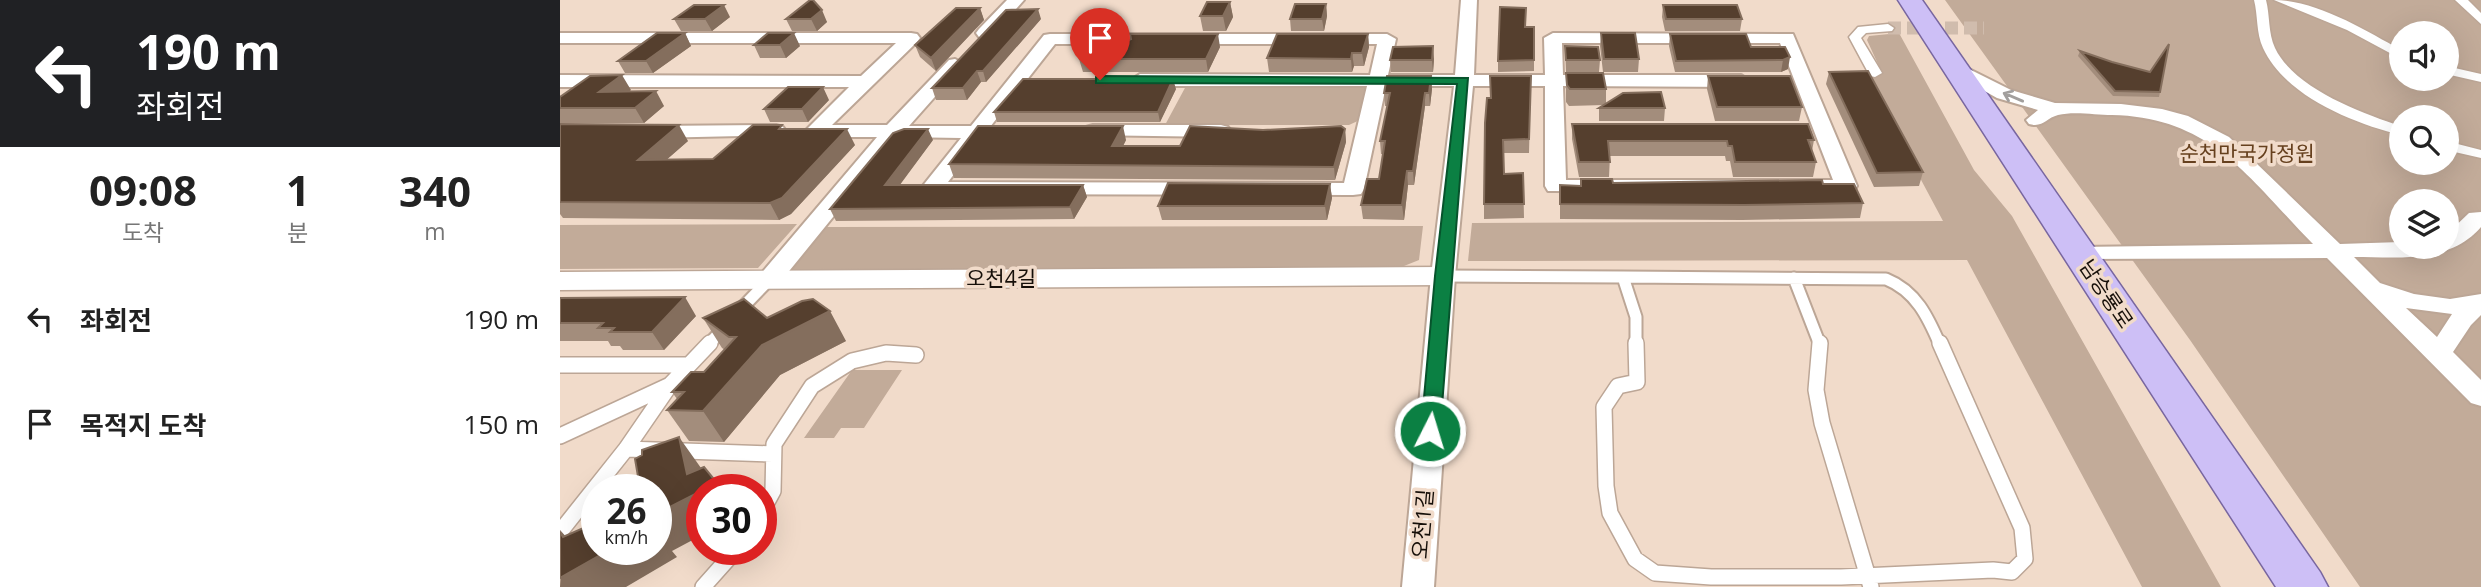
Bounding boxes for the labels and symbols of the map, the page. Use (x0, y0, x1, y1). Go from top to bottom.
pin (1070, 8, 1130, 80)
one-way arrow (2002, 90, 2024, 103)
park label: 순천만국가정원 (2179, 139, 2315, 167)
street label: 남승룡로 (2074, 254, 2140, 333)
street label: 오천4길 (966, 264, 1036, 292)
position arrow (1393, 394, 1467, 468)
speed limit sign: 30 (686, 474, 777, 565)
street label: 오천1길 (1405, 488, 1439, 560)

